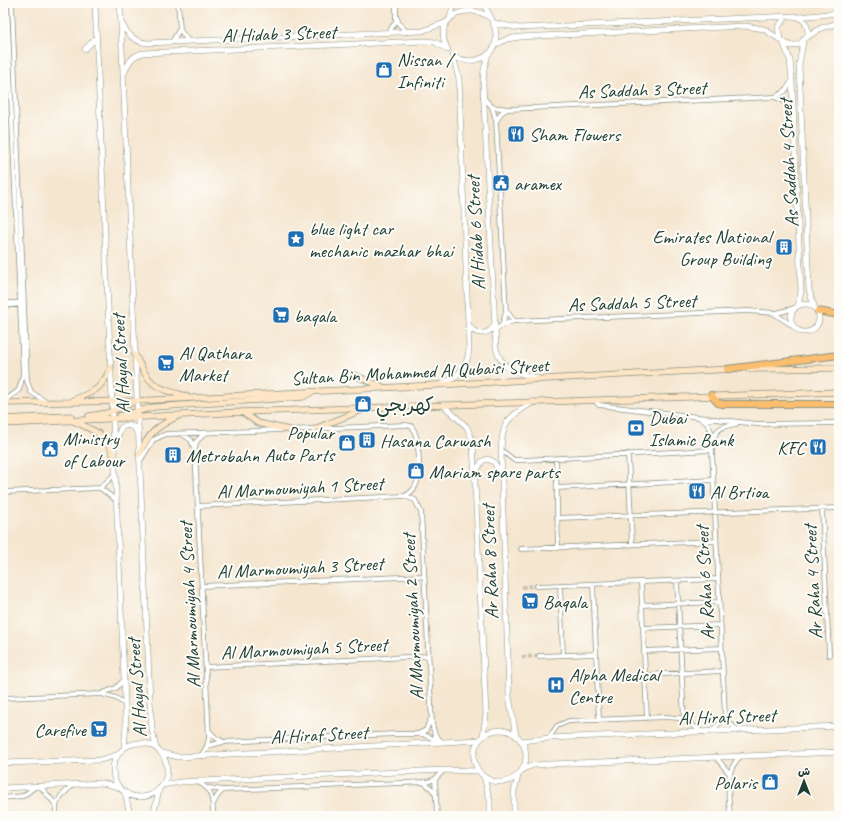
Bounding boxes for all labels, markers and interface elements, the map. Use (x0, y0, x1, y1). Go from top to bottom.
street label: Al Hidab 3 Street (222, 20, 339, 48)
place label: Nissan / Infiniti (397, 48, 456, 94)
shop icon: Nissan / Infiniti (374, 60, 394, 80)
street label: As Saddah 3 Street (578, 76, 709, 104)
street label: As Saddah 4 Street (774, 96, 804, 228)
place label: Sham Flowers (529, 123, 622, 147)
restaurant icon: Sham Flowers (506, 124, 526, 144)
place label: aramex (514, 172, 563, 196)
street label: Al Hidab 6 Street (461, 173, 491, 291)
public building icon: aramex (491, 173, 511, 193)
place label: blue light car mechanic mazhar bhai (309, 217, 455, 263)
place label: Emirates National Group Building (652, 225, 775, 271)
place icon: blue light car mechanic mazhar bhai (286, 229, 306, 249)
building icon: Emirates National Group Building (774, 237, 794, 257)
street label: As Saddah 5 Street (568, 289, 699, 317)
place label: baqala (294, 304, 338, 328)
supermarket icon: baqala (271, 305, 291, 325)
street label: Al Hayal Street (106, 311, 136, 414)
place label: Al Qathara Market (179, 341, 254, 387)
supermarket icon: Al Qathara Market (156, 353, 176, 373)
street label: Sultan Bin Mohammed Al Qubaisi Street (291, 353, 551, 391)
place label: كهربجي (376, 393, 434, 421)
shop icon: كهربجي (353, 394, 373, 414)
place label: Dubai Islamic Bank (649, 406, 735, 452)
bank icon: Dubai Islamic Bank (626, 418, 646, 438)
place label: Popular Auto Parts (265, 421, 337, 467)
place label: Ministry of Labour (63, 427, 127, 473)
place label: Hasana Carwash (380, 429, 491, 453)
building icon: Hasana Carwash (357, 430, 377, 450)
shop icon: Popular Auto Parts (337, 433, 357, 453)
place label: KFC (777, 436, 808, 460)
restaurant icon: KFC (808, 437, 828, 457)
public building icon: Ministry of Labour (40, 439, 60, 459)
place label: Metrobahn (186, 444, 260, 468)
building icon: Metrobahn (163, 445, 183, 465)
place label: Mariam spare parts (429, 460, 561, 484)
shop icon: Mariam spare parts (406, 461, 426, 481)
street label: Al Marmoumiyah 1 Street (216, 472, 387, 504)
place label: Al Brtioa (710, 480, 771, 504)
restaurant icon: Al Brtioa (687, 481, 707, 501)
street label: Ar Raha 8 Street (476, 502, 504, 620)
street label: Al Marmoumiyah 4 Street (174, 518, 206, 689)
street label: Ar Raha 4 Street (798, 521, 828, 640)
street label: Ar Raha 6 Street (690, 522, 720, 641)
street label: Al Marmoumiyah 2 Street (397, 530, 429, 701)
street label: Al Marmoumiyah 3 Street (216, 552, 387, 584)
place label: Baqala (543, 590, 589, 614)
supermarket icon: Baqala (520, 591, 540, 611)
street label: Al Marmoumiyah 5 Street (220, 633, 391, 665)
street label: Al Hayal Street (121, 635, 152, 738)
place label: Alpha Medical Centre (569, 663, 663, 709)
hospital icon: Alpha Medical Centre (546, 675, 566, 695)
street label: Al Hiraf Street (678, 703, 779, 731)
place label: Carefive (35, 718, 88, 742)
supermarket icon: Carefive (89, 719, 109, 739)
street label: Al Hiraf Street (270, 720, 371, 750)
north arrow (784, 761, 824, 801)
text: ش (798, 764, 810, 778)
place label: Polaris (714, 771, 759, 795)
shop icon: Polaris (760, 772, 780, 792)

